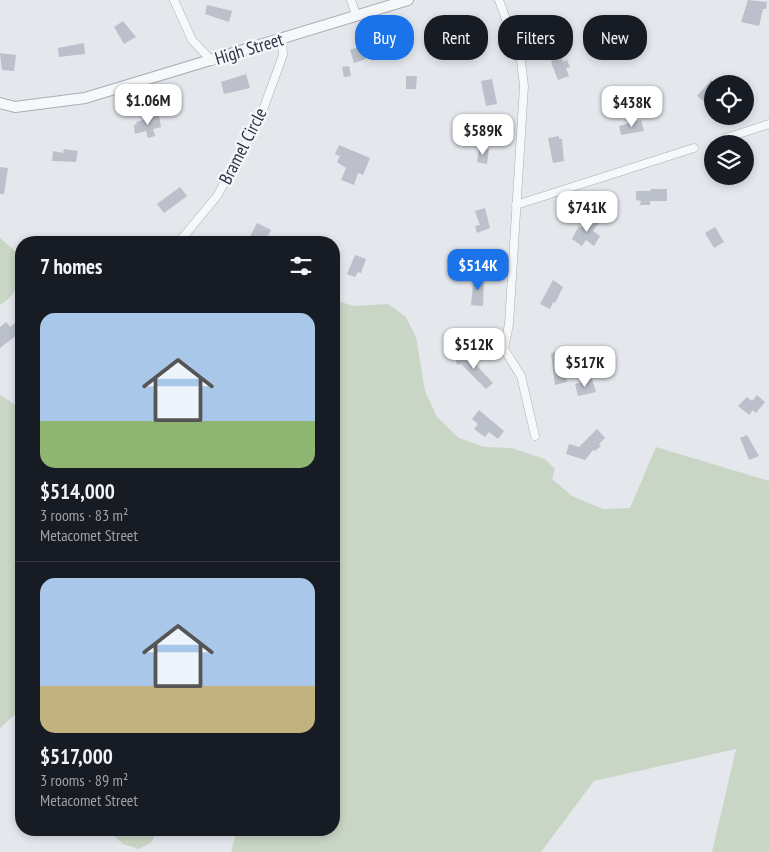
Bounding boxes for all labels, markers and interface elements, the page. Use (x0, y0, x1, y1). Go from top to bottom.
chip: Buy (355, 15, 414, 60)
chip: Rent (424, 15, 488, 60)
chip: Filters (498, 15, 573, 60)
chip: New (583, 15, 647, 60)
street label: High Street (212, 27, 286, 70)
map controls (704, 75, 754, 185)
button: locate (704, 75, 754, 125)
pin: $1.06M (107, 84, 189, 126)
pin: $438K (597, 86, 667, 128)
text: $1.06M (126, 90, 170, 110)
text: $438K (613, 92, 651, 112)
street label: Bramel Circle (213, 104, 272, 188)
pin: $589K (448, 114, 518, 156)
text: $589K (464, 120, 502, 140)
button: layers (704, 135, 754, 185)
pin: $741K (552, 190, 622, 233)
text: $741K (568, 197, 606, 217)
pin: $514K (443, 248, 513, 291)
icon: filters (287, 252, 315, 280)
text: 7 homes (40, 253, 102, 280)
text: $514K (459, 255, 497, 275)
pin: $512K (439, 328, 509, 370)
text: $512K (455, 334, 493, 354)
icon: home (133, 345, 223, 435)
pin: $517K (550, 346, 620, 388)
text: $517K (566, 352, 604, 372)
text: $514,000 (40, 478, 115, 505)
text: 3 rooms · 83 m² (40, 505, 128, 525)
text: Metacomet Street (40, 525, 138, 545)
icon: home (133, 611, 223, 701)
text: $517,000 (40, 743, 113, 770)
text: 3 rooms · 89 m² (40, 770, 128, 790)
text: Metacomet Street (40, 790, 138, 810)

